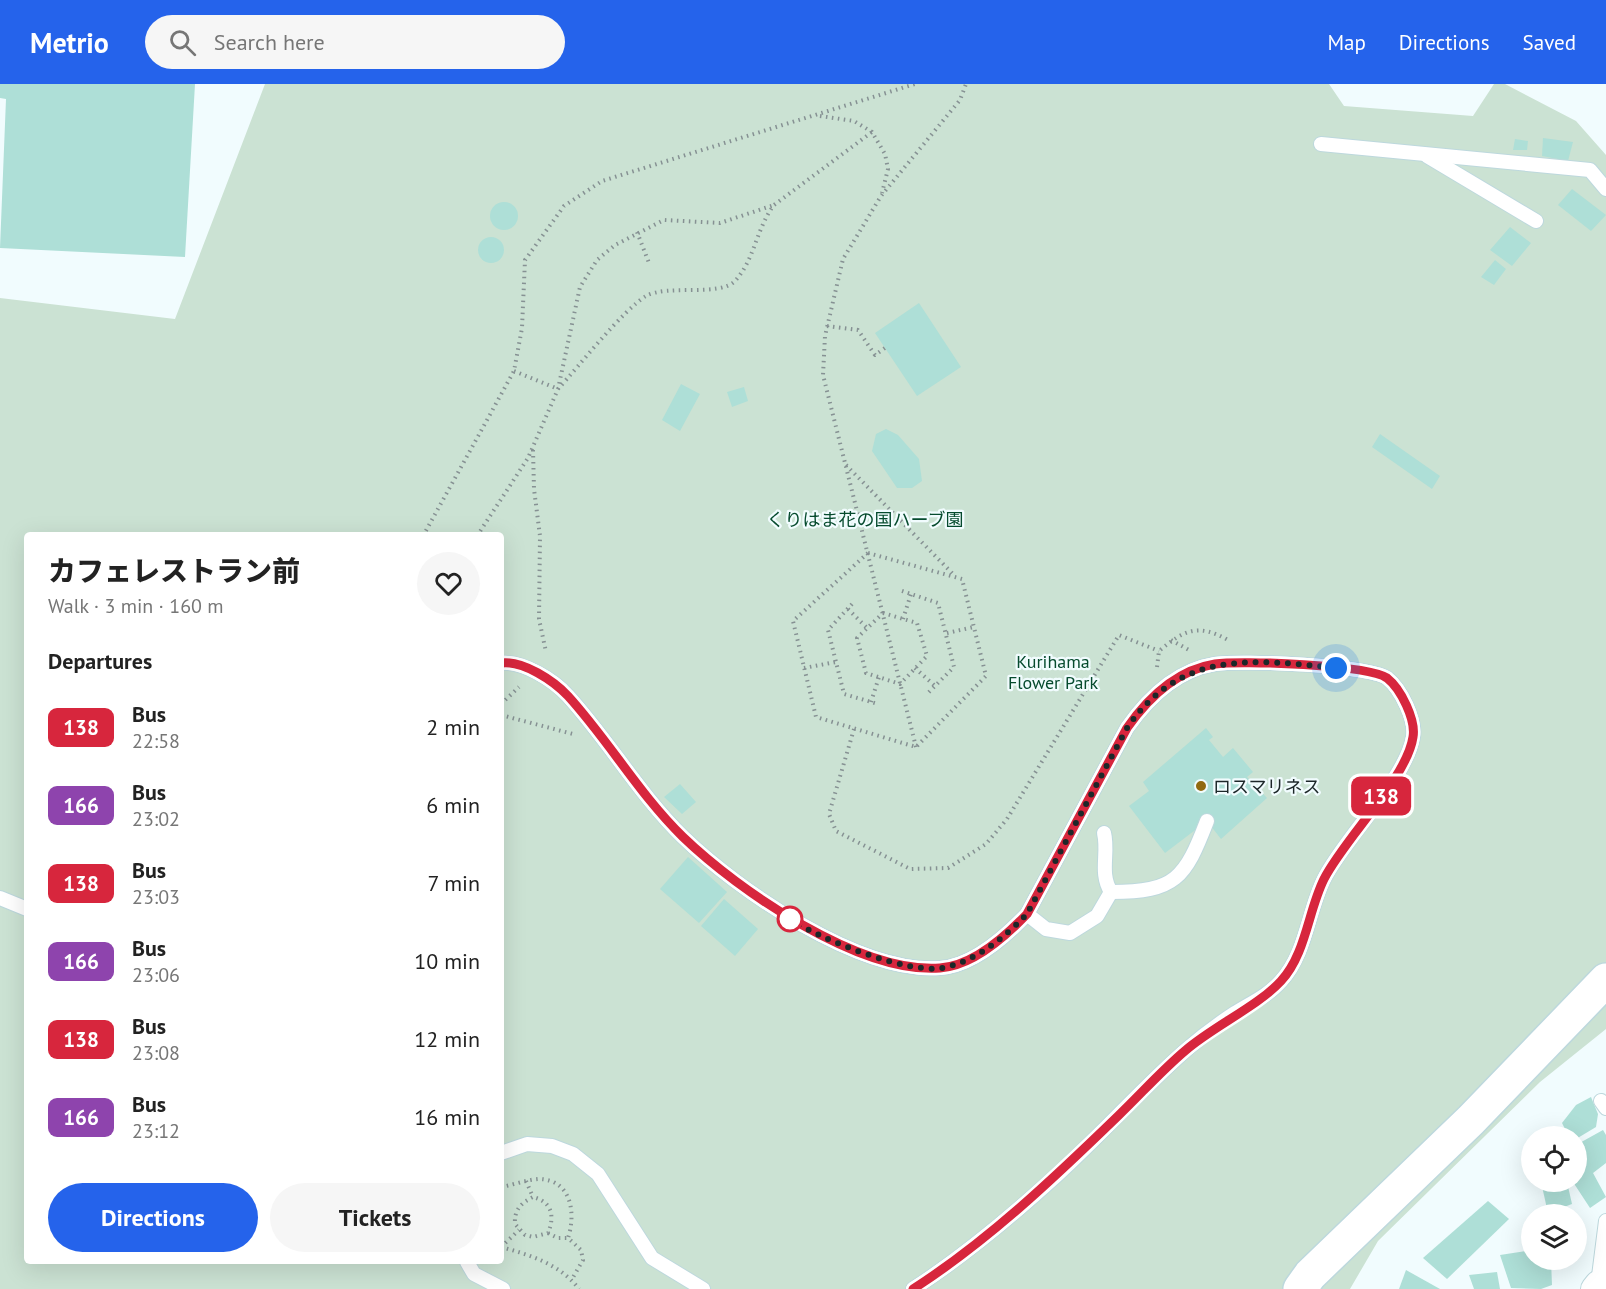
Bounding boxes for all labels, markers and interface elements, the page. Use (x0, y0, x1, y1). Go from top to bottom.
search box (145, 15, 565, 69)
text: Metrio (30, 24, 109, 61)
icon: search (166, 26, 199, 59)
text: Search here (214, 28, 325, 56)
text: Map (1327, 29, 1366, 56)
text: Directions (1399, 29, 1490, 56)
text: Saved (1523, 29, 1576, 56)
park label: くりはま花の国ハーブ園 (767, 508, 963, 531)
text: カフェレストラン前 (48, 552, 300, 589)
button: heart (417, 552, 480, 615)
text: Walk · 3 min · 160 m (48, 593, 224, 619)
text: Departures (48, 647, 152, 675)
park label: Kurihama Flower Park (1008, 650, 1098, 694)
your location (1321, 653, 1351, 683)
text: Bus (132, 700, 166, 728)
text: 2 min (426, 713, 480, 741)
text: 138 (63, 714, 99, 741)
text: 22:58 (132, 728, 180, 754)
place label: ロスマリネス (1213, 775, 1320, 798)
line badge: 138 (1346, 776, 1416, 816)
text: Bus (132, 778, 166, 806)
marker: ロスマリネス (1194, 779, 1208, 793)
text: 138 (1363, 783, 1399, 810)
text: 6 min (426, 791, 480, 819)
text: 166 (63, 792, 99, 819)
text: 23:02 (132, 806, 180, 832)
text: Bus (132, 856, 166, 884)
text: 7 min (428, 869, 480, 897)
text: 138 (63, 870, 99, 897)
text: 23:03 (132, 884, 180, 910)
unlabelled marker (777, 906, 803, 932)
text: Bus (132, 934, 166, 962)
text: 10 min (414, 947, 480, 975)
text: 166 (63, 948, 99, 975)
text: 23:06 (132, 962, 180, 988)
text: Bus (132, 1012, 166, 1040)
text: 12 min (414, 1025, 480, 1053)
text: 138 (63, 1026, 99, 1053)
text: 23:08 (132, 1040, 180, 1066)
text: Bus (132, 1090, 166, 1118)
text: 16 min (414, 1103, 480, 1131)
text: 166 (63, 1104, 99, 1131)
text: 23:12 (132, 1118, 180, 1144)
map controls (1521, 1126, 1587, 1270)
button: locate (1521, 1126, 1587, 1192)
button: Directions (48, 1183, 258, 1252)
button: Tickets (270, 1183, 480, 1252)
button: layers (1521, 1204, 1587, 1270)

